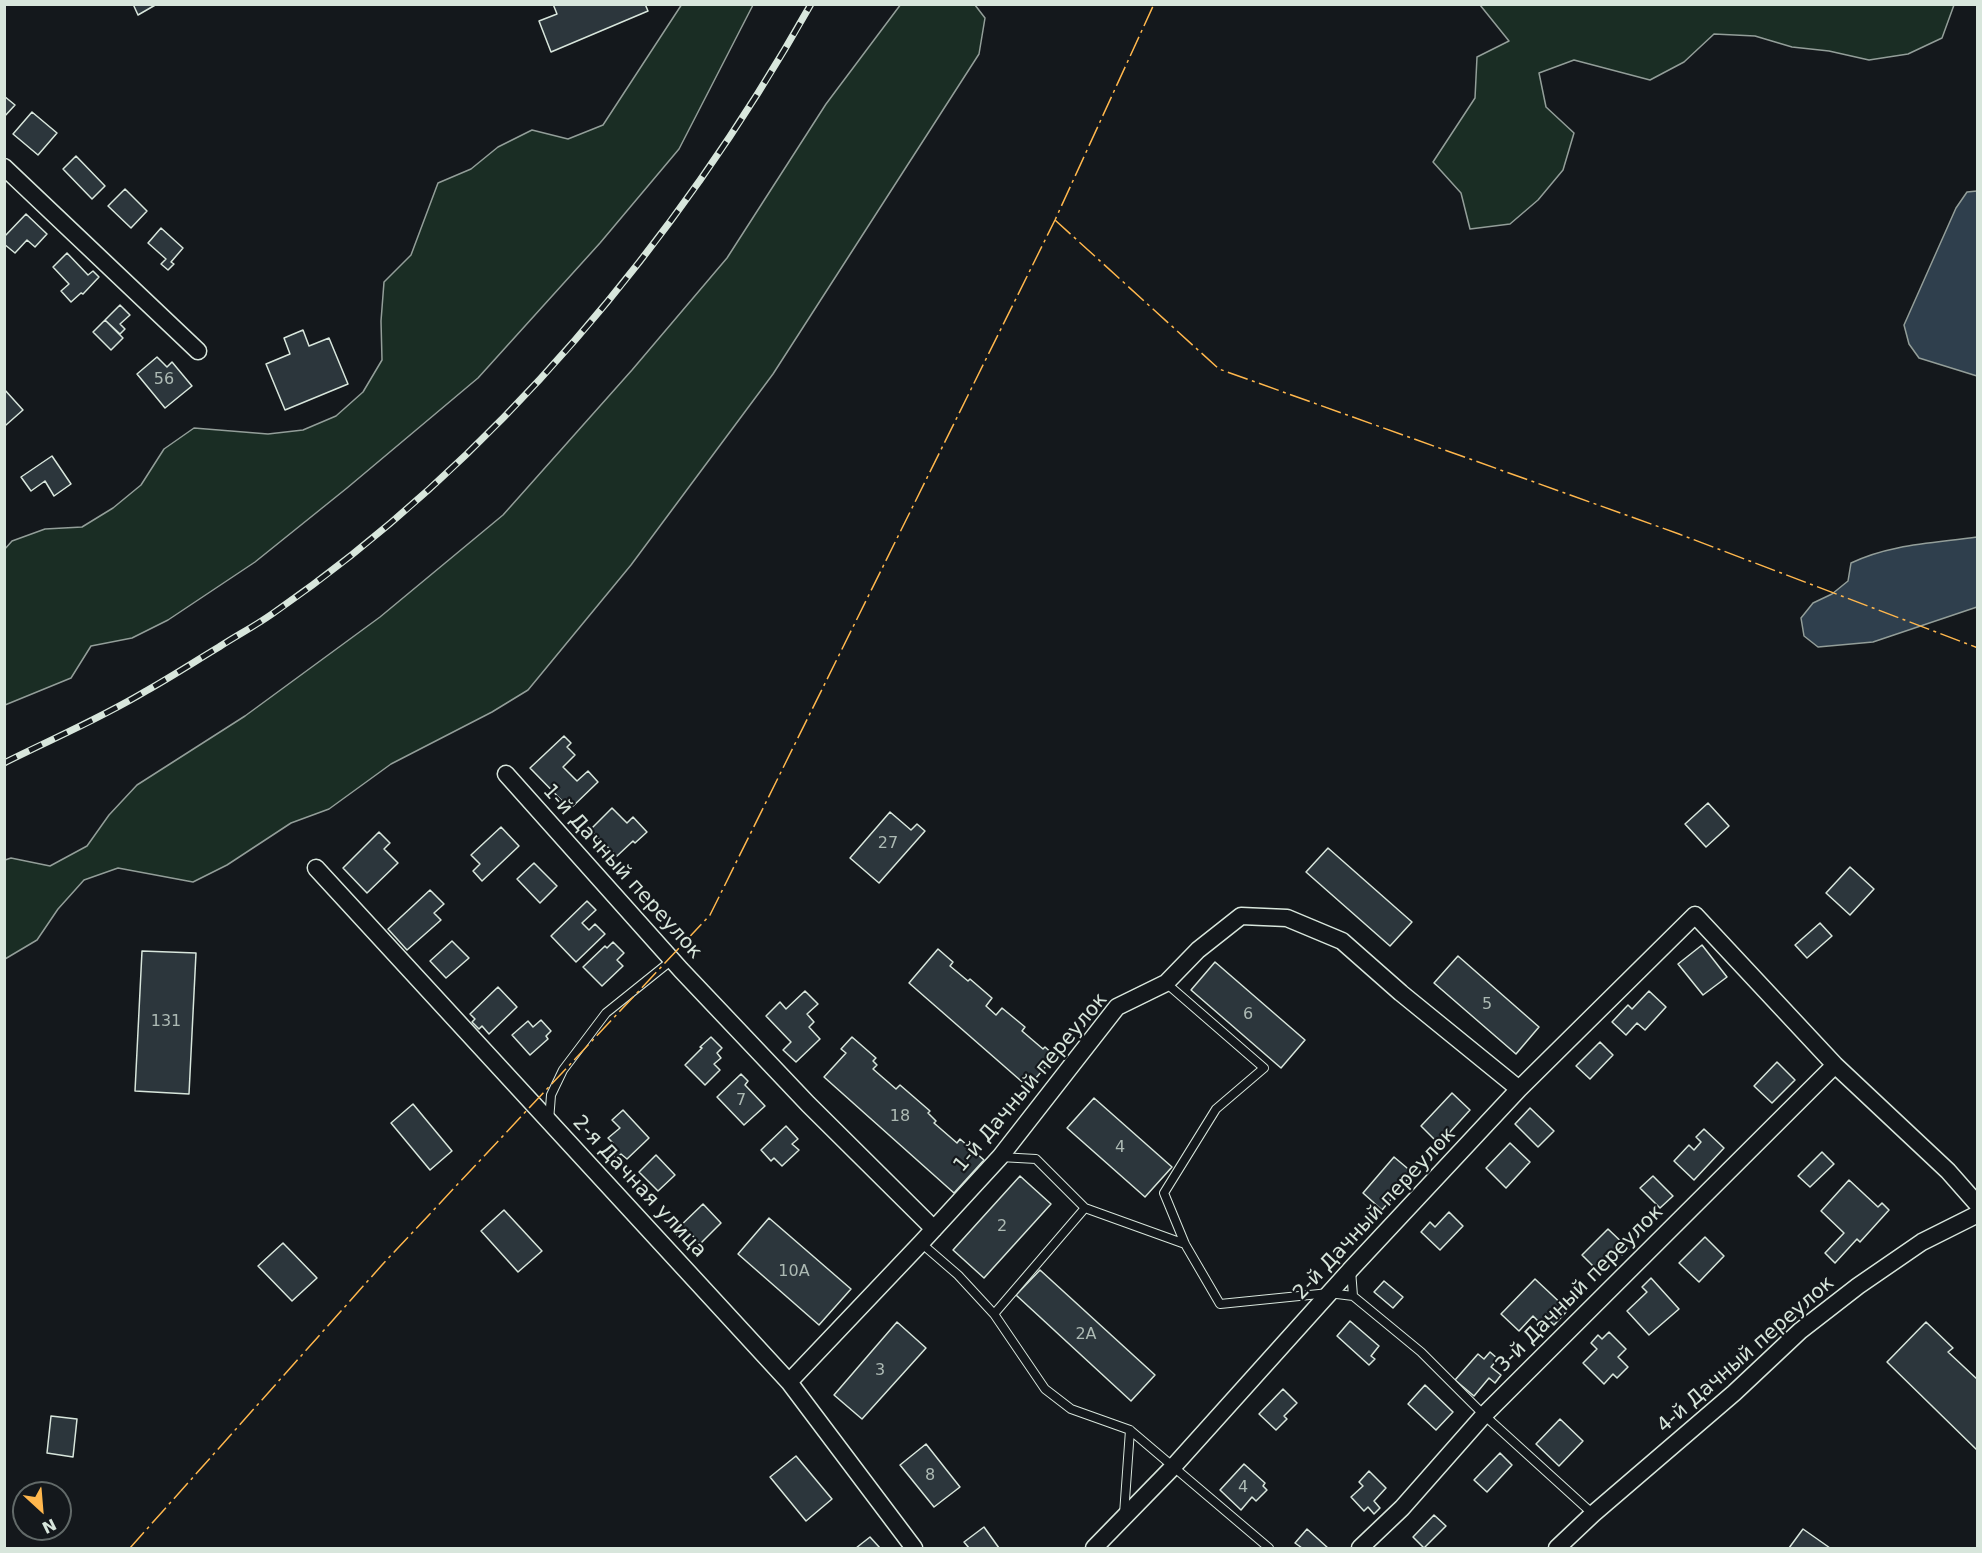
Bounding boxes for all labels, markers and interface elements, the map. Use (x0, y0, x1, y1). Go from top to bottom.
house number: 56 (154, 370, 174, 390)
street label: 1-й Дачный переулок (537, 780, 707, 964)
house number: 27 (878, 834, 898, 854)
street label: 1-й Дачный переулок (949, 989, 1113, 1177)
house number: 5 (1482, 995, 1492, 1015)
house number: 6 (1243, 1005, 1253, 1025)
house number: 131 (151, 1012, 181, 1032)
house number: 7 (736, 1091, 746, 1111)
house number: 18 (890, 1107, 910, 1127)
street label: 2-я Дачная улица (567, 1111, 711, 1263)
street label: 2-й Дачный переулок (1289, 1123, 1461, 1305)
house number: 4 (1115, 1138, 1125, 1158)
street label: 3-й Дачный переулок (1491, 1200, 1669, 1378)
house number: 2 (997, 1217, 1007, 1237)
house number: 10А (778, 1262, 810, 1282)
street label: 4-й Дачный переулок (1653, 1272, 1839, 1438)
house number: 2А (1075, 1325, 1097, 1345)
house number: 3 (875, 1361, 885, 1381)
house number: 8 (925, 1466, 935, 1486)
house number: 4 (1238, 1478, 1248, 1498)
north arrow (12, 1481, 72, 1541)
text: N (39, 1514, 59, 1537)

